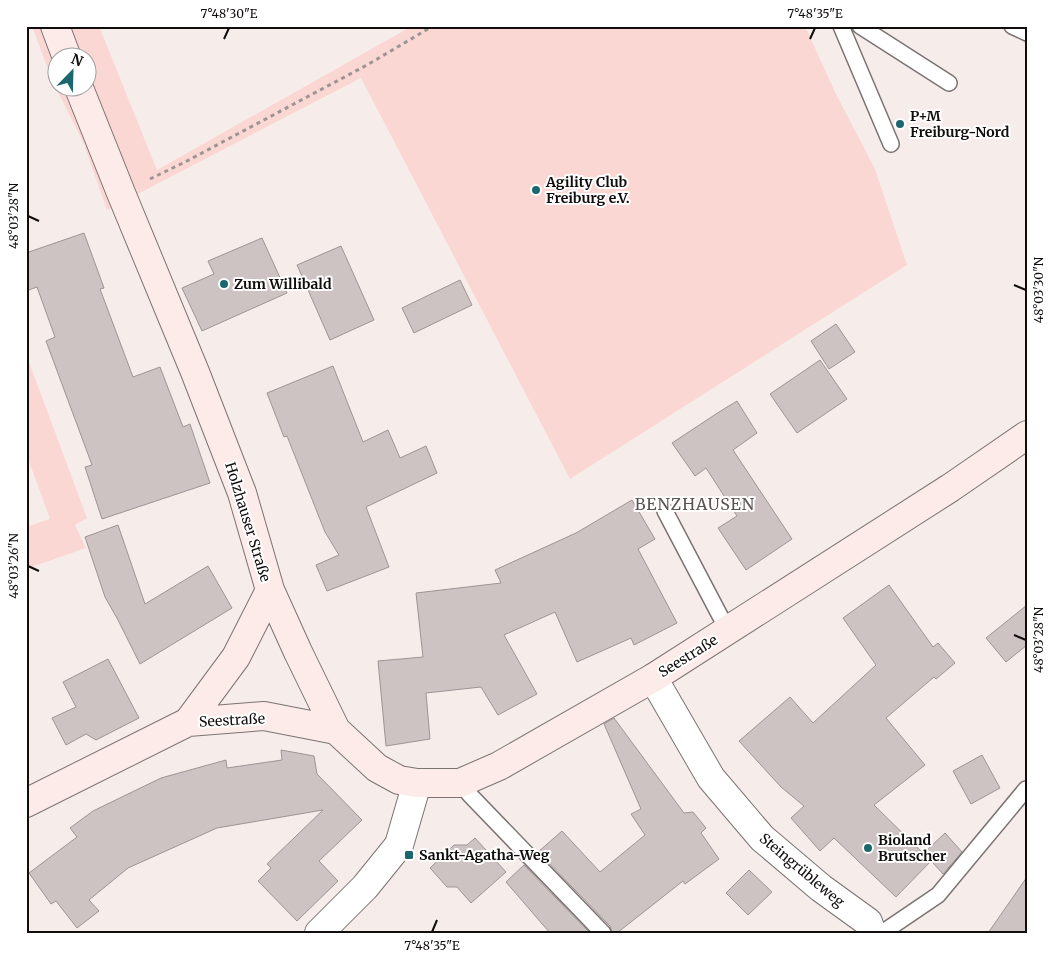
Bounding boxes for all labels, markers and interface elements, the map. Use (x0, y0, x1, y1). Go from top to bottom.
text: 7°48'30"E (201, 6, 258, 21)
text: 7°48'35"E (787, 6, 843, 21)
north arrow (48, 48, 98, 98)
text: N (68, 50, 86, 70)
place label: P+M Freiburg-Nord (910, 107, 1010, 141)
marker: P+M Freiburg-Nord (894, 118, 906, 130)
place label: Agility Club Freiburg e.V. (545, 173, 630, 207)
text: 48°03'28"N (6, 182, 21, 249)
marker: Agility Club Freiburg e.V. (530, 184, 542, 196)
text: 48°03'30"N (1031, 256, 1046, 323)
place label: Zum Willibald (234, 275, 332, 293)
marker: Zum Willibald (218, 278, 230, 290)
street label: Holzhauser Straße (221, 460, 275, 584)
district label: BENZHAUSEN (635, 494, 755, 514)
text: 48°03'26"N (6, 533, 21, 599)
text: 48°03'28"N (1031, 606, 1046, 673)
street label: Seestraße (655, 631, 721, 681)
street label: Seestraße (198, 709, 266, 731)
street label: Steingrübleweg (756, 829, 849, 911)
place label: Bioland Brutscher (878, 831, 947, 865)
marker: Bioland Brutscher (862, 842, 874, 854)
place label: Sankt-Agatha-Weg (419, 846, 550, 864)
marker: Sankt-Agatha-Weg (403, 849, 415, 861)
text: 7°48'35"E (404, 938, 460, 953)

